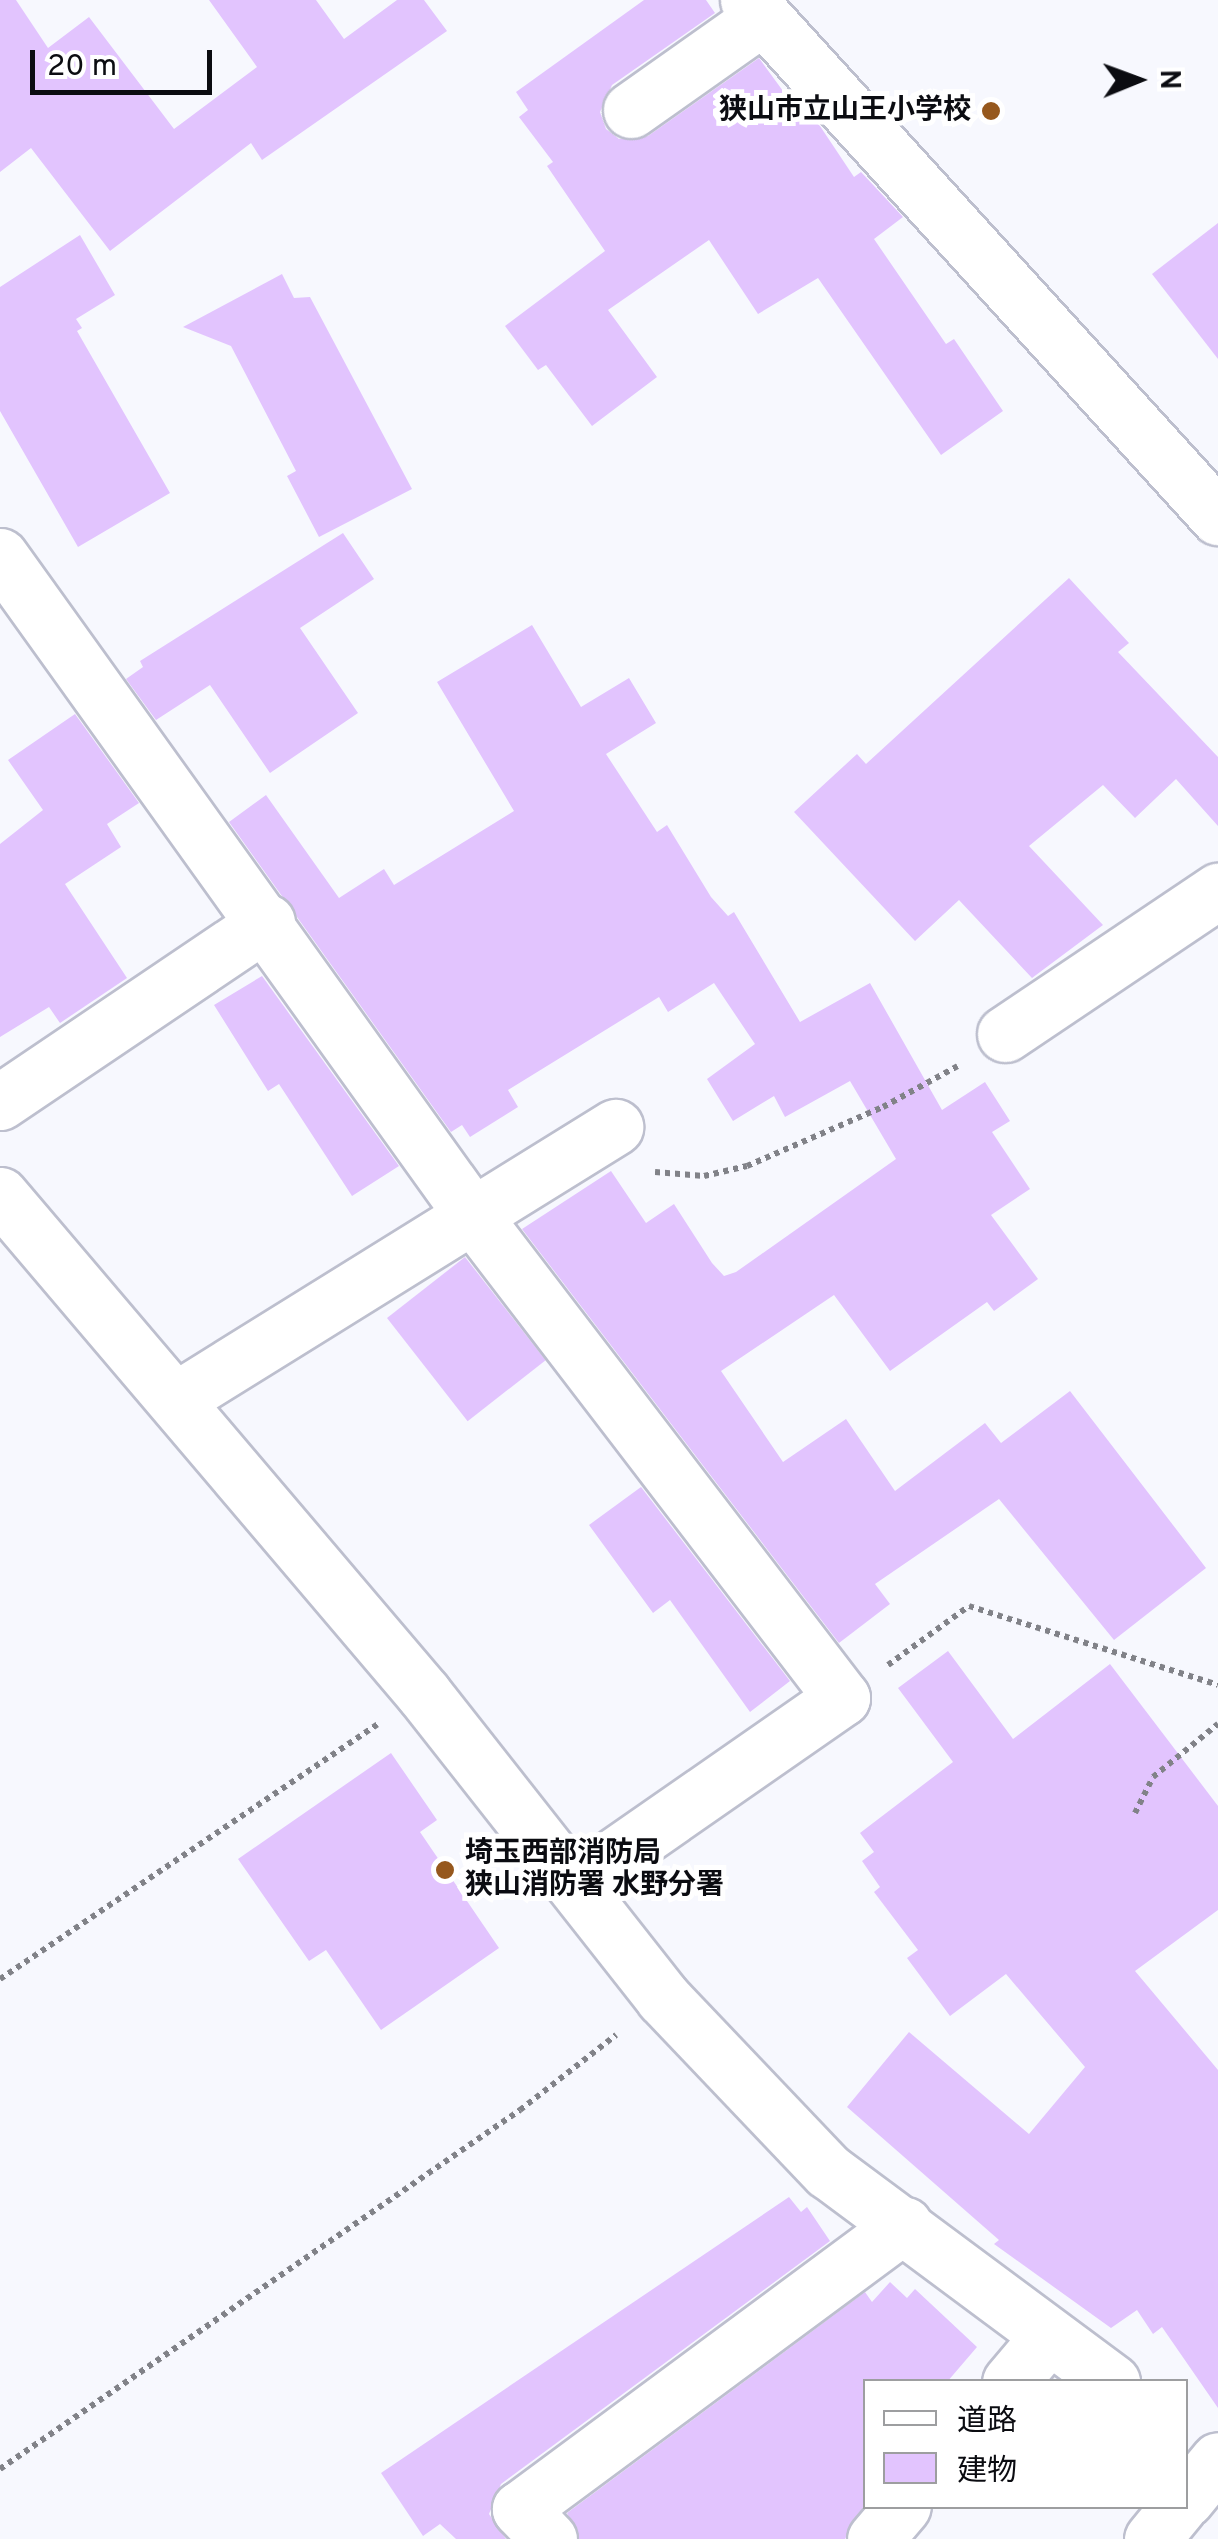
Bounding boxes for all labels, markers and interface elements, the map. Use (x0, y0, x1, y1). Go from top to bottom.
scale bar (35, 30, 218, 92)
north arrow (1088, 30, 1188, 130)
text: 20 m (47, 49, 117, 86)
text: N (1150, 69, 1186, 90)
place label: 狭山市立山王小学校 (719, 94, 971, 128)
marker: 狭山市立山王小学校 (980, 100, 1002, 122)
place label: 埼玉西部消防局 狭山消防署 水野分署 (465, 1837, 724, 1903)
marker: 埼玉西部消防局 狭山消防署 水野分署 (434, 1859, 456, 1881)
legend (863, 2379, 1188, 2509)
text: 道路 (957, 2404, 1017, 2441)
text: 建物 (957, 2454, 1017, 2491)

